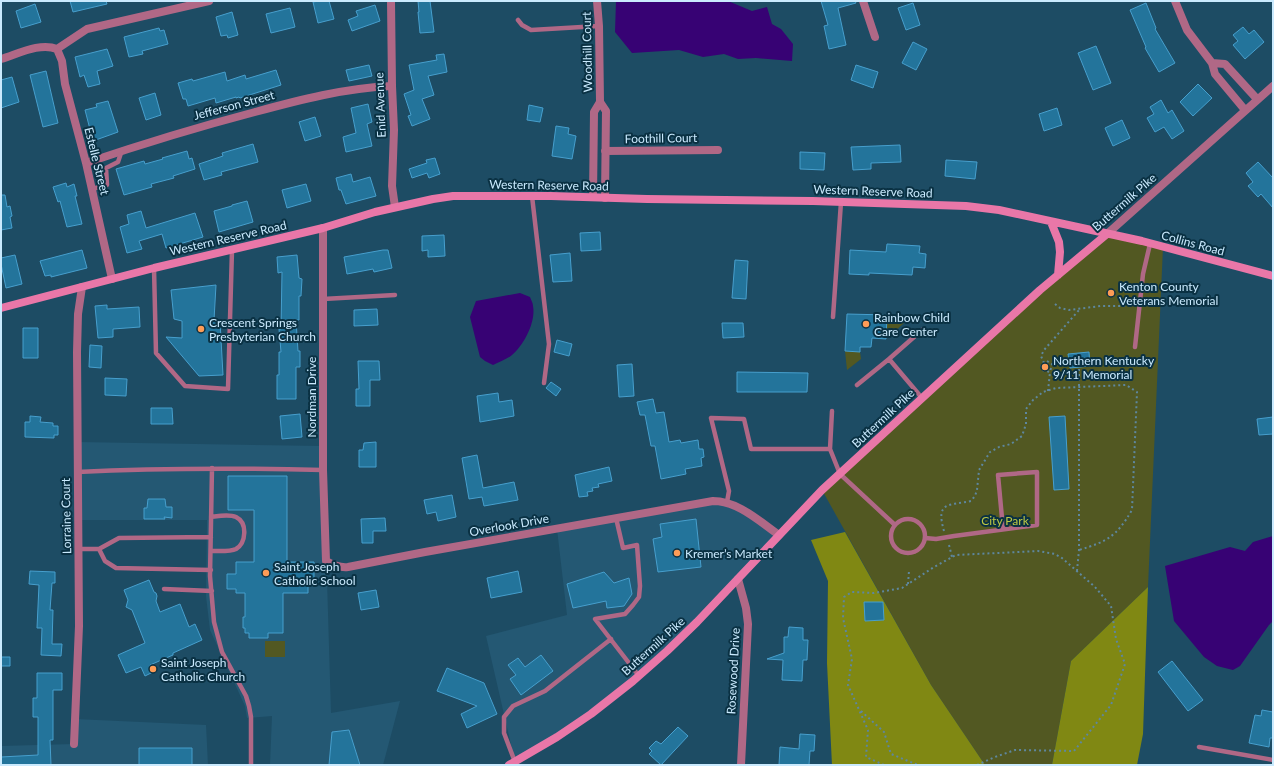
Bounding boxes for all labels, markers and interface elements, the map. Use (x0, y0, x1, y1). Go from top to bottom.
street label: Woodhill Court (579, 11, 595, 92)
street label: Enid Avenue (371, 72, 389, 138)
street label: Jefferson Street (192, 87, 277, 123)
street label: Estelle Street (81, 126, 113, 197)
street label: Foothill Court (625, 130, 698, 146)
street label: Buttermilk Pike (1089, 170, 1159, 234)
street label: Western Reserve Road (489, 176, 609, 194)
street label: Western Reserve Road (813, 181, 933, 201)
street label: Western Reserve Road (168, 217, 288, 259)
street label: Collins Road (1160, 227, 1226, 259)
place label: Kenton County Veterans Memorial (1119, 279, 1218, 308)
marker: Kenton County Veterans Memorial (1106, 288, 1116, 298)
place label: Rainbow Child Care Center (874, 310, 950, 339)
place label: Crescent Springs Presbyterian Church (209, 315, 316, 344)
marker: Rainbow Child Care Center (861, 319, 871, 329)
marker: Crescent Springs Presbyterian Church (196, 324, 206, 334)
place label: Northern Kentucky 9/11 Memorial (1053, 353, 1155, 382)
street label: Nordman Drive (304, 357, 319, 437)
marker: Northern Kentucky 9/11 Memorial (1040, 362, 1050, 372)
street label: Buttermilk Pike (849, 385, 917, 451)
street label: Lorraine Court (58, 477, 74, 554)
street label: Overlook Drive (468, 511, 550, 539)
park label: City Park (981, 513, 1030, 528)
place label: Kremer’s Market (685, 546, 773, 561)
marker: Kremer’s Market (672, 548, 682, 558)
place label: Saint Joseph Catholic School (274, 559, 356, 588)
marker: Saint Joseph Catholic School (261, 568, 271, 578)
street label: Buttermilk Pike (618, 614, 688, 678)
street label: Rosewood Drive (723, 627, 743, 715)
place label: Saint Joseph Catholic Church (161, 655, 245, 684)
marker: Saint Joseph Catholic Church (148, 664, 158, 674)

